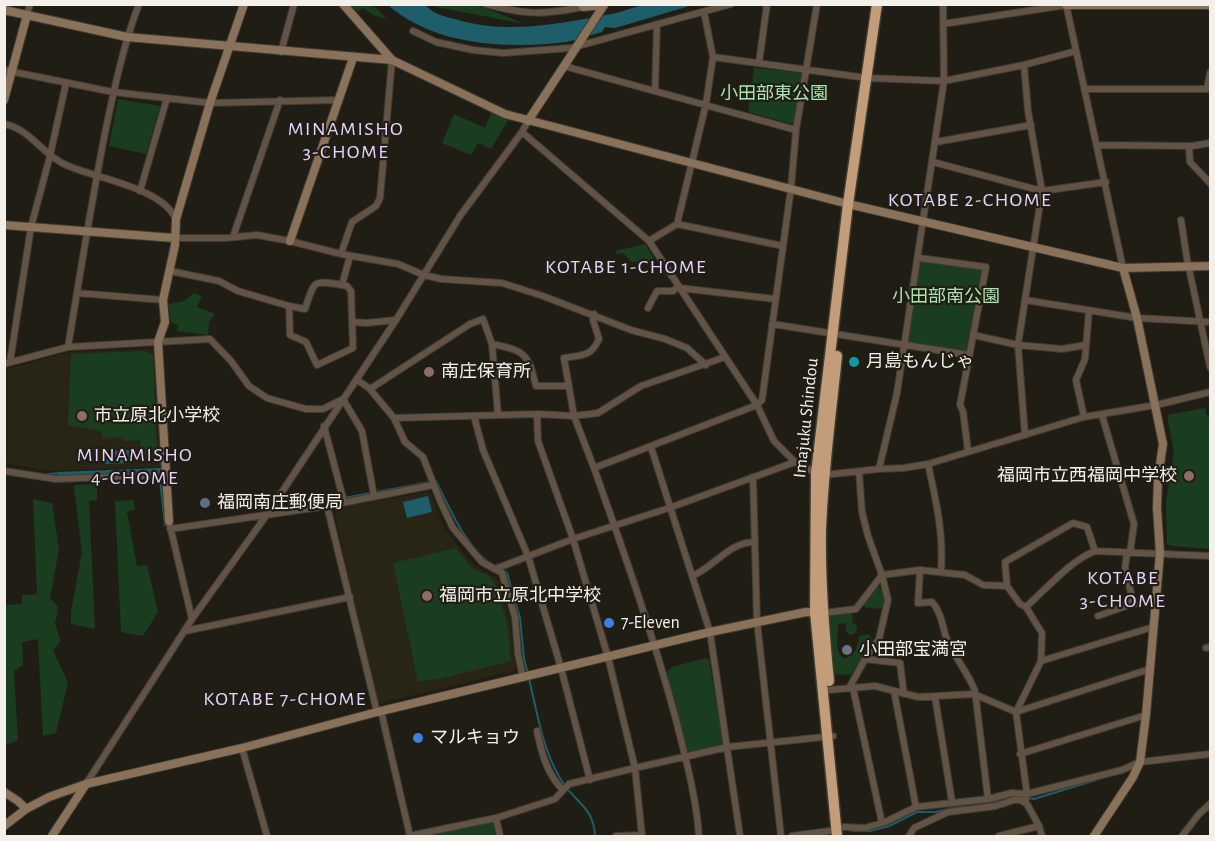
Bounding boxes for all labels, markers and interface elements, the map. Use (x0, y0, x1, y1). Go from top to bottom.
park label: 小田部東公園 (720, 83, 828, 105)
district label: MINAMISHO 3-CHOME (288, 117, 404, 164)
district label: KOTABE 2-CHOME (888, 188, 1052, 212)
district label: KOTABE 1-CHOME (545, 255, 707, 279)
park label: 小田部南公園 (892, 286, 1000, 308)
place label: 月島もんじゃ (866, 351, 974, 373)
marker: 月島もんじゃ (847, 355, 861, 369)
street label: Imajuku Shindou (789, 357, 823, 479)
place label: 南庄保育所 (441, 361, 531, 383)
marker: 南庄保育所 (422, 365, 436, 379)
place label: 市立原北小学校 (94, 405, 220, 427)
marker: 市立原北小学校 (75, 409, 89, 423)
district label: MINAMISHO 4-CHOME (77, 443, 193, 490)
place label: 福岡市立西福岡中学校 (997, 465, 1177, 487)
marker: 福岡市立西福岡中学校 (1182, 469, 1196, 483)
place label: 福岡南庄郵便局 (217, 492, 343, 514)
marker: 福岡南庄郵便局 (198, 496, 212, 510)
district label: KOTABE 3-CHOME (1080, 566, 1166, 613)
place label: 福岡市立原北中学校 (439, 585, 601, 607)
marker: 福岡市立原北中学校 (420, 589, 434, 603)
place label: 7-Eleven (621, 612, 680, 634)
marker: 7-Eleven (602, 616, 616, 630)
place label: 小田部宝満宮 (859, 639, 967, 661)
marker: 小田部宝満宮 (840, 643, 854, 657)
district label: KOTABE 7-CHOME (203, 687, 367, 711)
place label: マルキョウ (430, 727, 520, 749)
marker: マルキョウ (411, 731, 425, 745)

